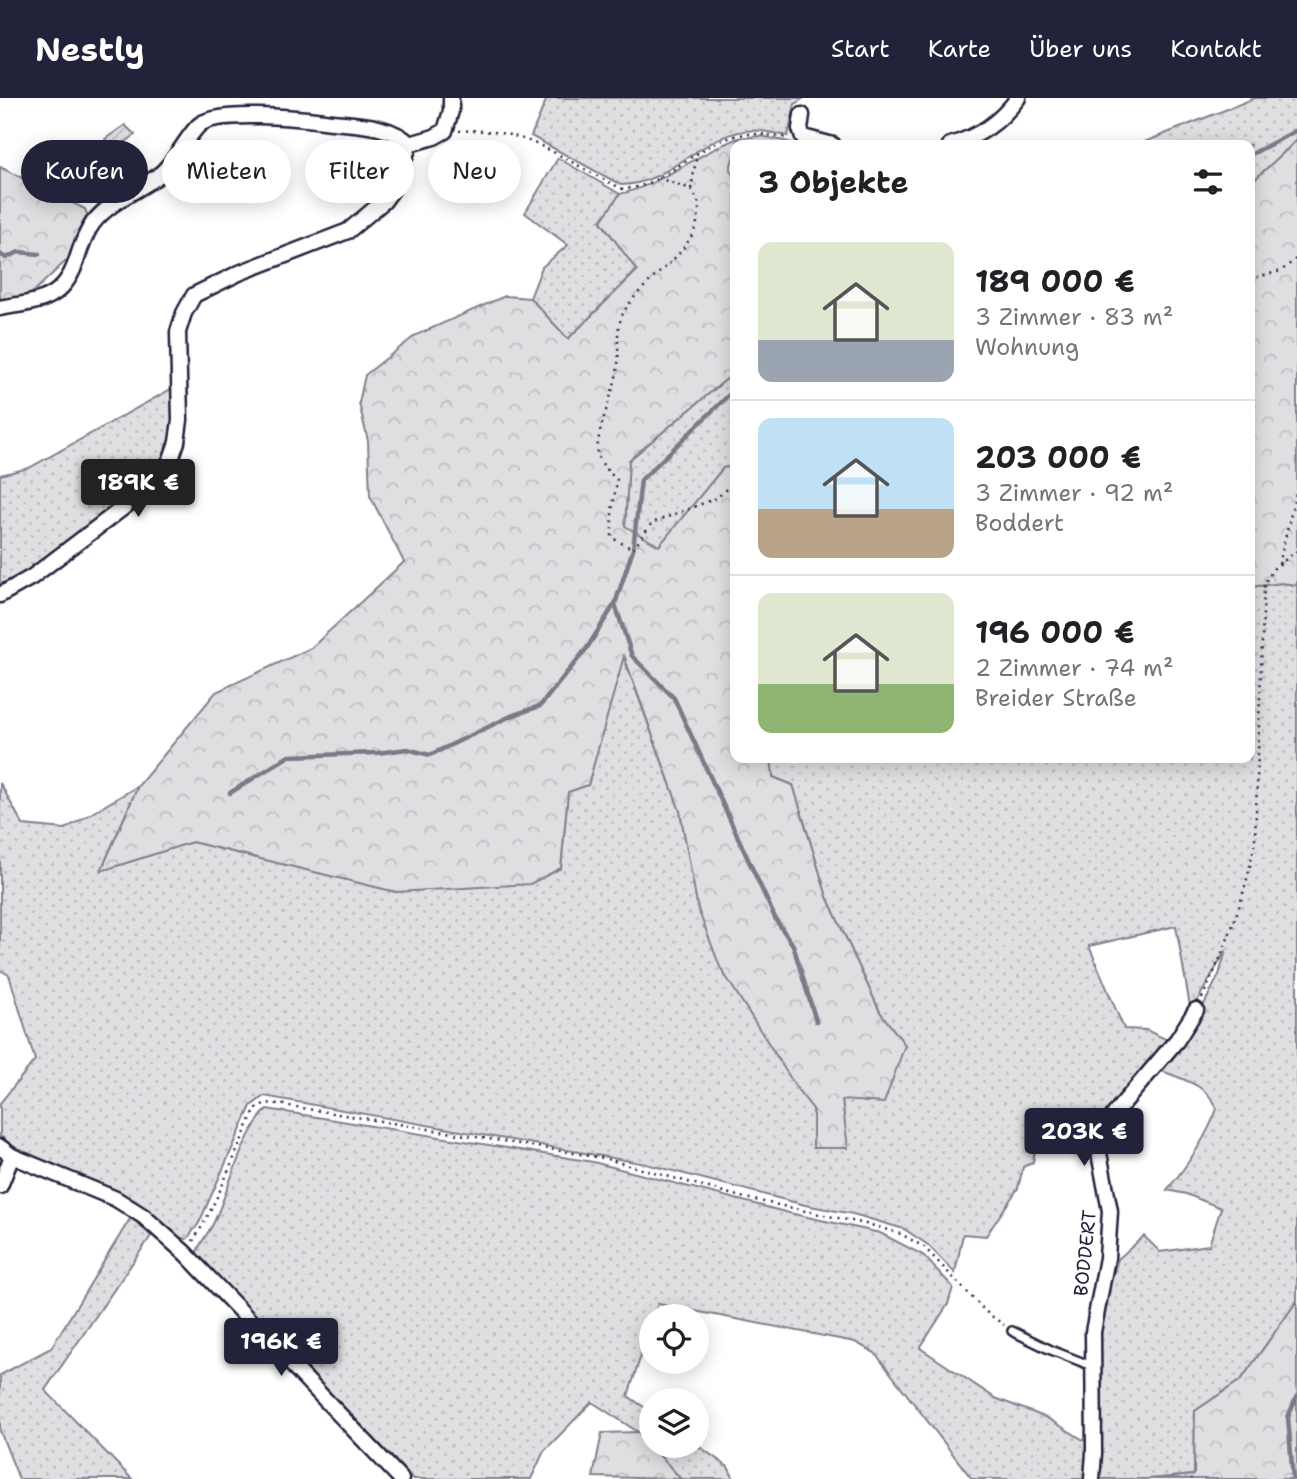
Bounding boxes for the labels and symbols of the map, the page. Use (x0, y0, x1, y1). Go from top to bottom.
pin: 189K € (81, 460, 195, 519)
pin: 203K € (1027, 1108, 1141, 1168)
street label: BODDERT (1068, 1208, 1102, 1297)
pin: 196K € (224, 1318, 338, 1378)

